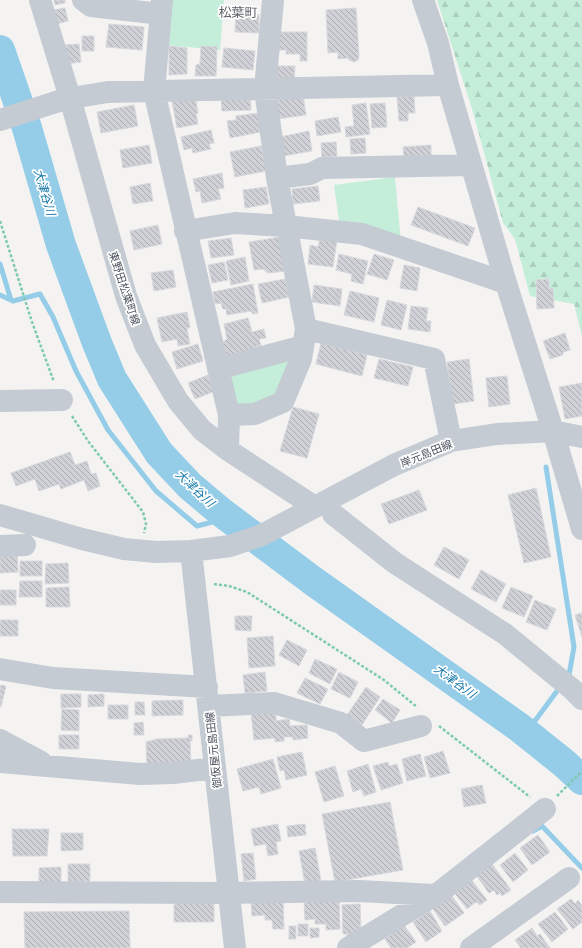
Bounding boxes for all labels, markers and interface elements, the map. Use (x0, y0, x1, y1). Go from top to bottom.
district label: 松葉町 (218, 4, 258, 20)
water label: 大津谷川 (31, 167, 59, 219)
street label: 東野田松葉町線 (107, 249, 143, 327)
street label: 岸元島田線 (398, 437, 454, 469)
water label: 大津谷川 (172, 466, 219, 511)
water label: 大津谷川 (431, 661, 480, 702)
street label: 御仮屋元島田線 (203, 711, 224, 790)

